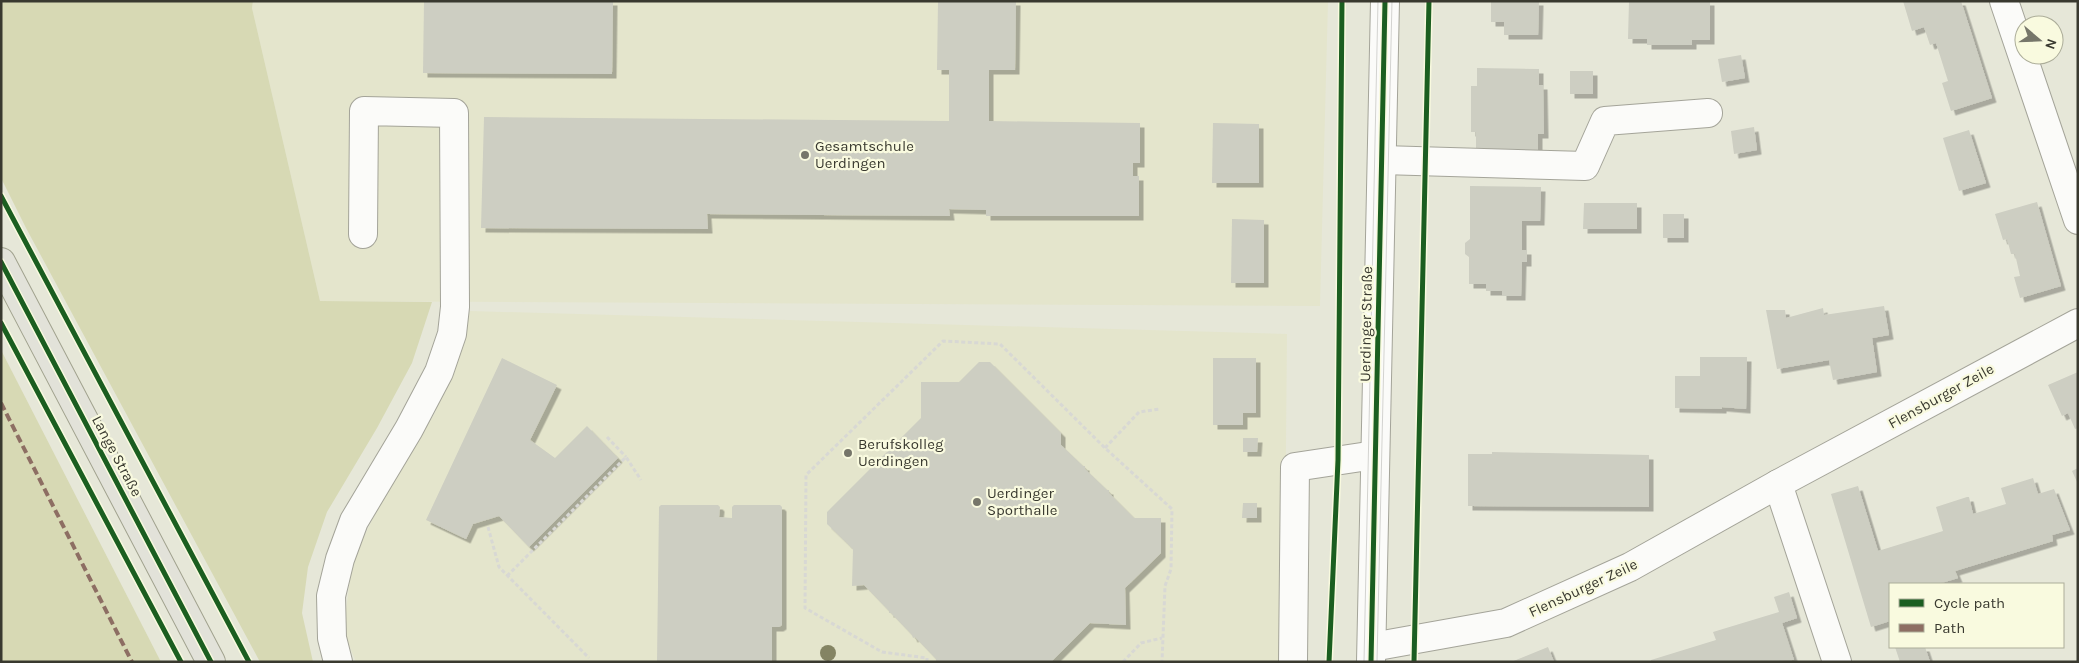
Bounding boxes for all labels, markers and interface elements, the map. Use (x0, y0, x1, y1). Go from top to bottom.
north arrow (2014, 15, 2064, 65)
text: N (2041, 37, 2060, 52)
place label: Gesamtschule Uerdingen (815, 137, 914, 172)
marker: Gesamtschule Uerdingen (799, 149, 811, 161)
street label: Uerdinger Straße (1356, 266, 1376, 382)
street label: Flensburger Zeile (1885, 360, 1997, 432)
street label: Lange Straße (88, 412, 146, 500)
place label: Berufskolleg Uerdingen (858, 435, 944, 470)
marker: Berufskolleg Uerdingen (842, 447, 854, 459)
place label: Uerdinger Sporthalle (987, 484, 1058, 519)
marker: Uerdinger Sporthalle (971, 496, 983, 508)
street label: Flensburger Zeile (1526, 555, 1640, 621)
legend (1889, 583, 2064, 648)
text: Cycle path (1934, 594, 2005, 612)
text: Path (1934, 619, 1965, 637)

